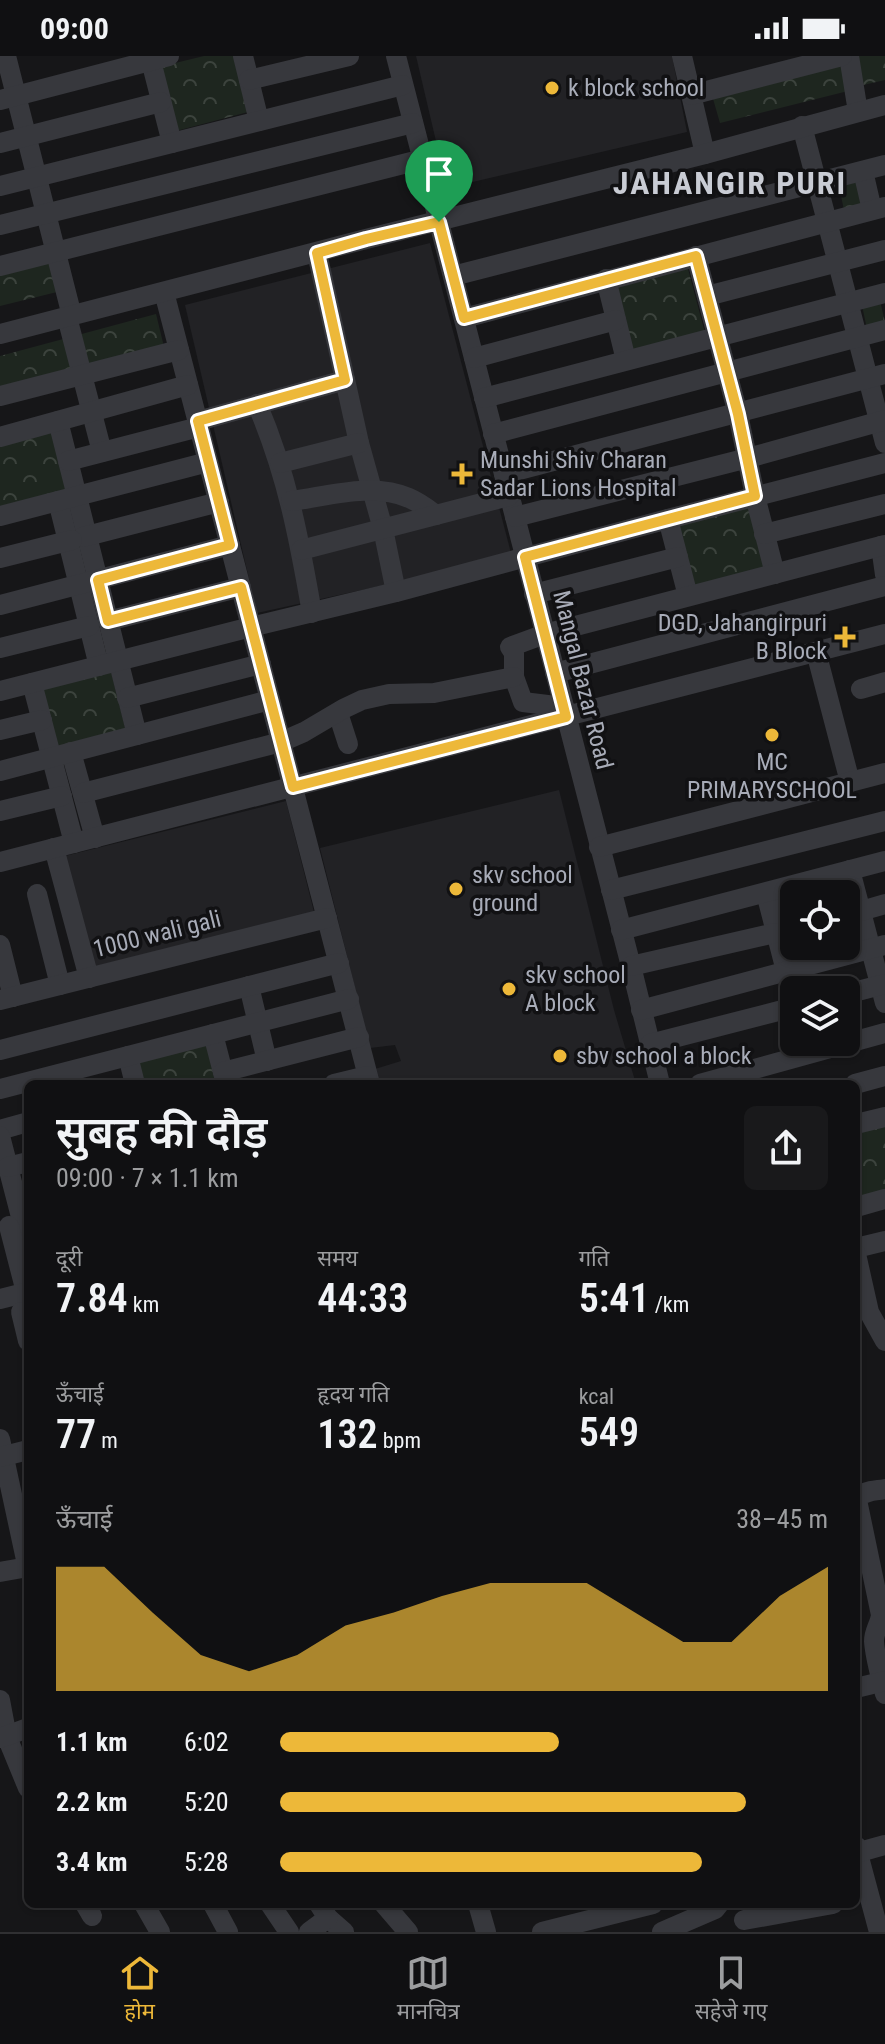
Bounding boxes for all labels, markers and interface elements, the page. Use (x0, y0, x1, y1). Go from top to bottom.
text: 09:00 (40, 11, 109, 46)
place label: k block school (568, 74, 704, 102)
marker: k block school (543, 79, 561, 97)
pin (405, 140, 473, 222)
icon: arrive (417, 152, 461, 196)
district label: JAHANGIR PURI (613, 164, 847, 202)
place label: Munshi Shiv Charan Sadar Lions Hospital (480, 446, 677, 502)
marker: Munshi Shiv Charan Sadar Lions Hospital (451, 463, 473, 485)
street label: Mangal Bazar Road (547, 588, 619, 772)
place label: DGD, Jahangirpuri B Block (658, 609, 827, 665)
marker: DGD, Jahangirpuri B Block (834, 626, 856, 648)
marker: MC PRIMARYSCHOOL (763, 726, 781, 744)
place label: MC PRIMARYSCHOOL (687, 748, 857, 804)
place label: skv school ground (472, 861, 573, 917)
marker: skv school ground (447, 880, 465, 898)
map controls (780, 880, 860, 1056)
button: locate (780, 880, 860, 960)
street label: 1000 wali gali (90, 905, 224, 963)
place label: skv school A block (525, 961, 626, 1017)
button: layers (780, 976, 860, 1056)
marker: skv school A block (500, 980, 518, 998)
place label: sbv school a block (576, 1042, 752, 1070)
marker: sbv school a block (551, 1047, 569, 1065)
button: share (744, 1106, 828, 1190)
text: सुबह की दौड़ (56, 1107, 267, 1159)
text: 09:00 · 7 × 1.1 km (56, 1163, 238, 1193)
text: दूरी (56, 1246, 82, 1271)
text: समय (317, 1246, 358, 1271)
text: गति (579, 1246, 609, 1271)
text: 7.84 (56, 1275, 128, 1322)
text: 44:33 (317, 1275, 408, 1322)
text: 5:41 (579, 1275, 650, 1322)
text: km (128, 1292, 159, 1317)
text: /km (650, 1292, 689, 1317)
text: ऊँचाई (56, 1382, 104, 1407)
text: हृदय गति (317, 1382, 390, 1407)
text: kcal (579, 1384, 614, 1409)
text: 549 (579, 1409, 639, 1456)
text: 77 (56, 1411, 96, 1458)
text: 132 (317, 1411, 378, 1458)
text: m (96, 1428, 118, 1453)
text: bpm (378, 1428, 421, 1453)
text: ऊँचाई (56, 1504, 112, 1534)
text: 38–45 m (736, 1504, 828, 1534)
text: 1.1 km (56, 1727, 128, 1757)
text: 6:02 (184, 1727, 229, 1757)
text: 2.2 km (56, 1787, 128, 1817)
text: 5:20 (184, 1787, 229, 1817)
text: 3.4 km (56, 1847, 128, 1877)
text: 5:28 (184, 1847, 229, 1877)
tab: होम (118, 1951, 162, 2028)
tab: मानचित्र (397, 1951, 460, 2028)
tab: सहेजे गए (695, 1951, 767, 2028)

